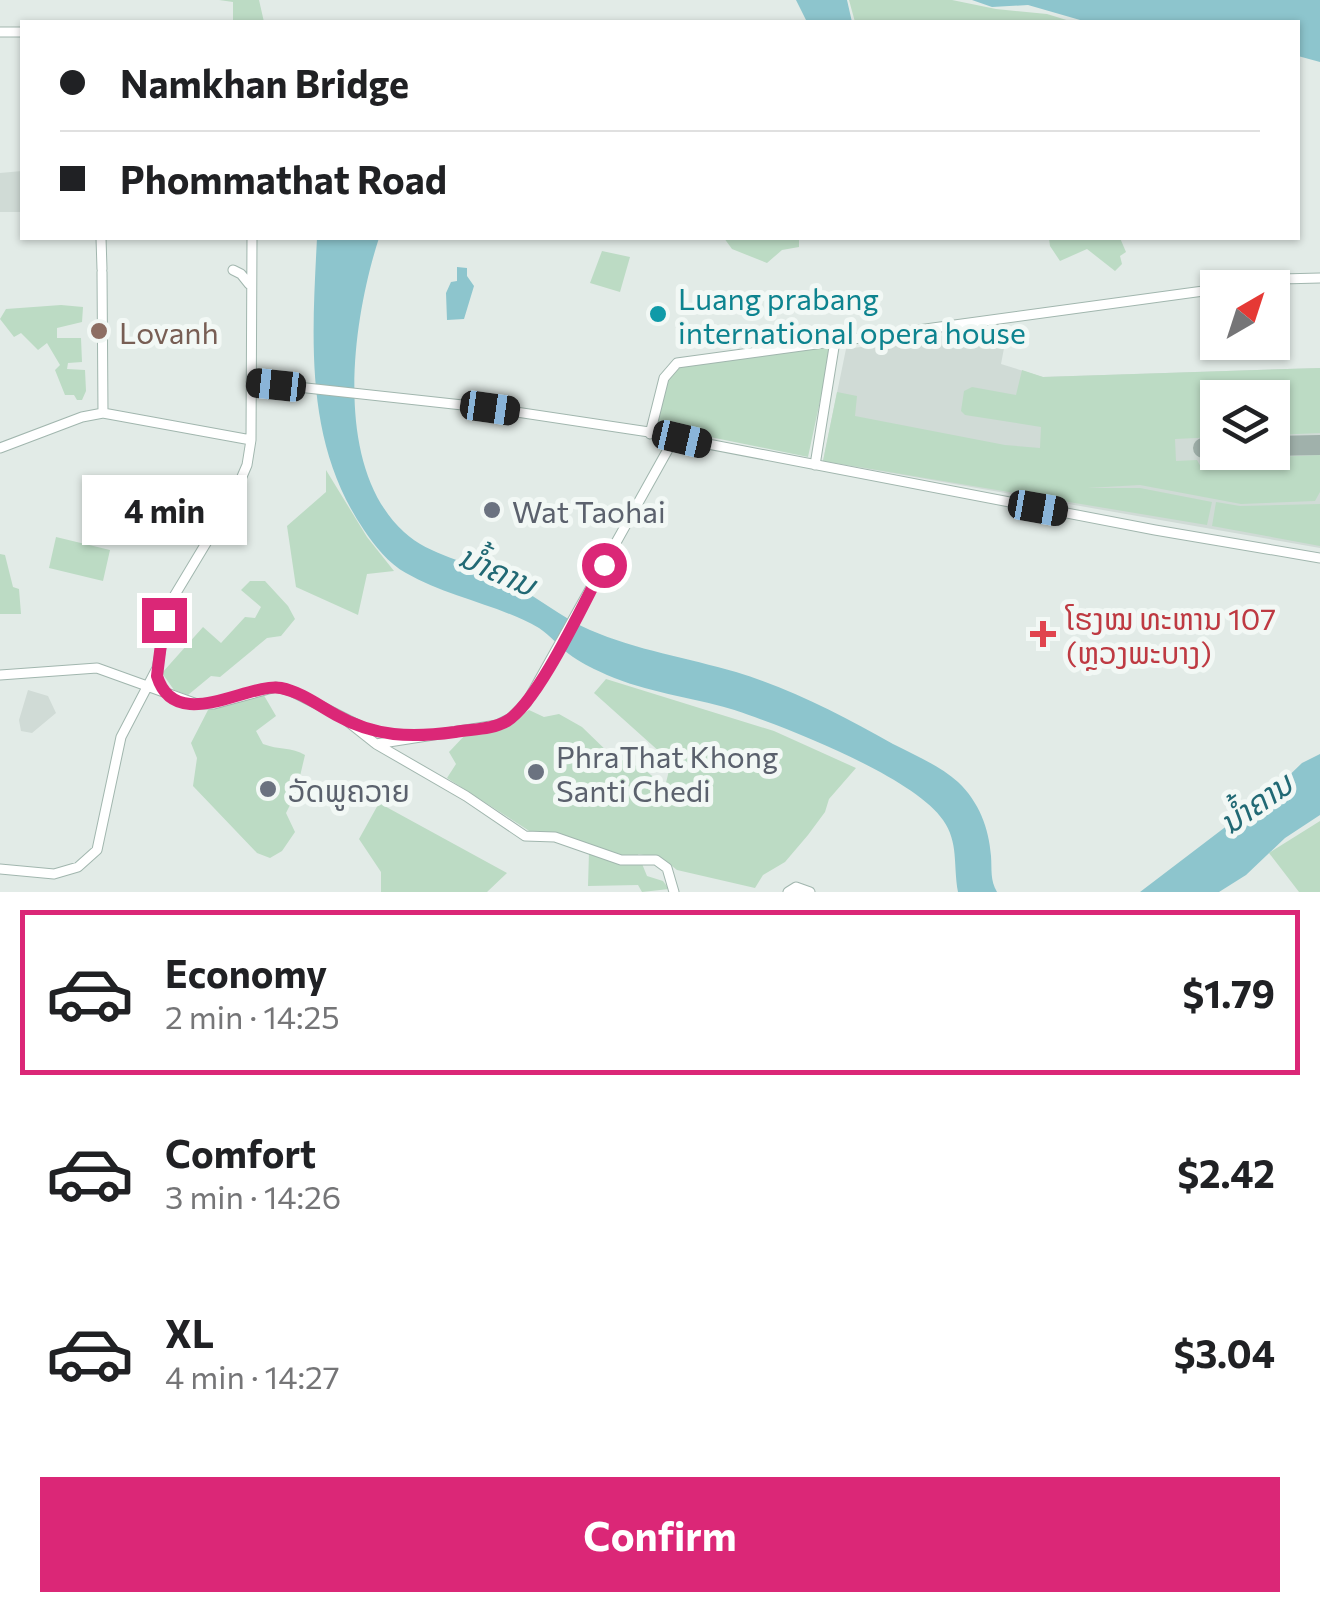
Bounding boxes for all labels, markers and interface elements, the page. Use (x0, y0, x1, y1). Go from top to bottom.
text: Namkhan Bridge (120, 59, 409, 106)
text: Phommathat Road (120, 155, 447, 202)
north arrow (1200, 270, 1290, 360)
map controls (1200, 270, 1290, 470)
place label: Luang prabang international opera house (678, 279, 1026, 350)
marker: Luang prabang international opera house (647, 303, 669, 325)
place label: Lovanh (119, 313, 219, 350)
marker: Lovanh (88, 320, 110, 342)
car (245, 367, 307, 403)
button: layers (1200, 380, 1290, 470)
car (458, 389, 522, 427)
car (649, 418, 715, 460)
callout: 4 min (81, 475, 246, 545)
car (1006, 488, 1070, 528)
text: 4 min (124, 490, 205, 530)
place label: Wat Taohai (512, 492, 666, 529)
marker: Wat Taohai (481, 499, 503, 521)
water label: ນ້ຳຄານ (453, 533, 545, 604)
route start (582, 543, 627, 588)
route end (142, 598, 187, 643)
place label: ໂຮງໝ ທະຫານ 107 (ຫຼວງພະບາງ) (1064, 599, 1276, 671)
marker: ໂຮງໝ ທະຫານ 107 (ຫຼວງພະບາງ) (1030, 621, 1056, 647)
place label: PhraThat Khong Santi Chedi (556, 737, 778, 808)
water label: ນ້ຳຄານ (1210, 760, 1301, 841)
marker: PhraThat Khong Santi Chedi (525, 761, 547, 783)
place label: ວັດພູຄວາຍ (288, 771, 410, 811)
marker: ວັດພູຄວາຍ (257, 778, 279, 800)
icon: car (45, 948, 135, 1038)
text: Economy (165, 949, 327, 996)
text: $1.79 (1182, 969, 1275, 1016)
text: 2 min · 14:25 (165, 996, 340, 1036)
icon: car (45, 1128, 135, 1218)
text: Comfort (165, 1129, 316, 1176)
text: $2.42 (1177, 1149, 1275, 1196)
text: 3 min · 14:26 (165, 1176, 341, 1216)
icon: car (45, 1308, 135, 1398)
text: XL (165, 1309, 214, 1356)
text: $3.04 (1173, 1329, 1275, 1376)
text: 4 min · 14:27 (165, 1356, 340, 1396)
button: Confirm (40, 1477, 1280, 1592)

